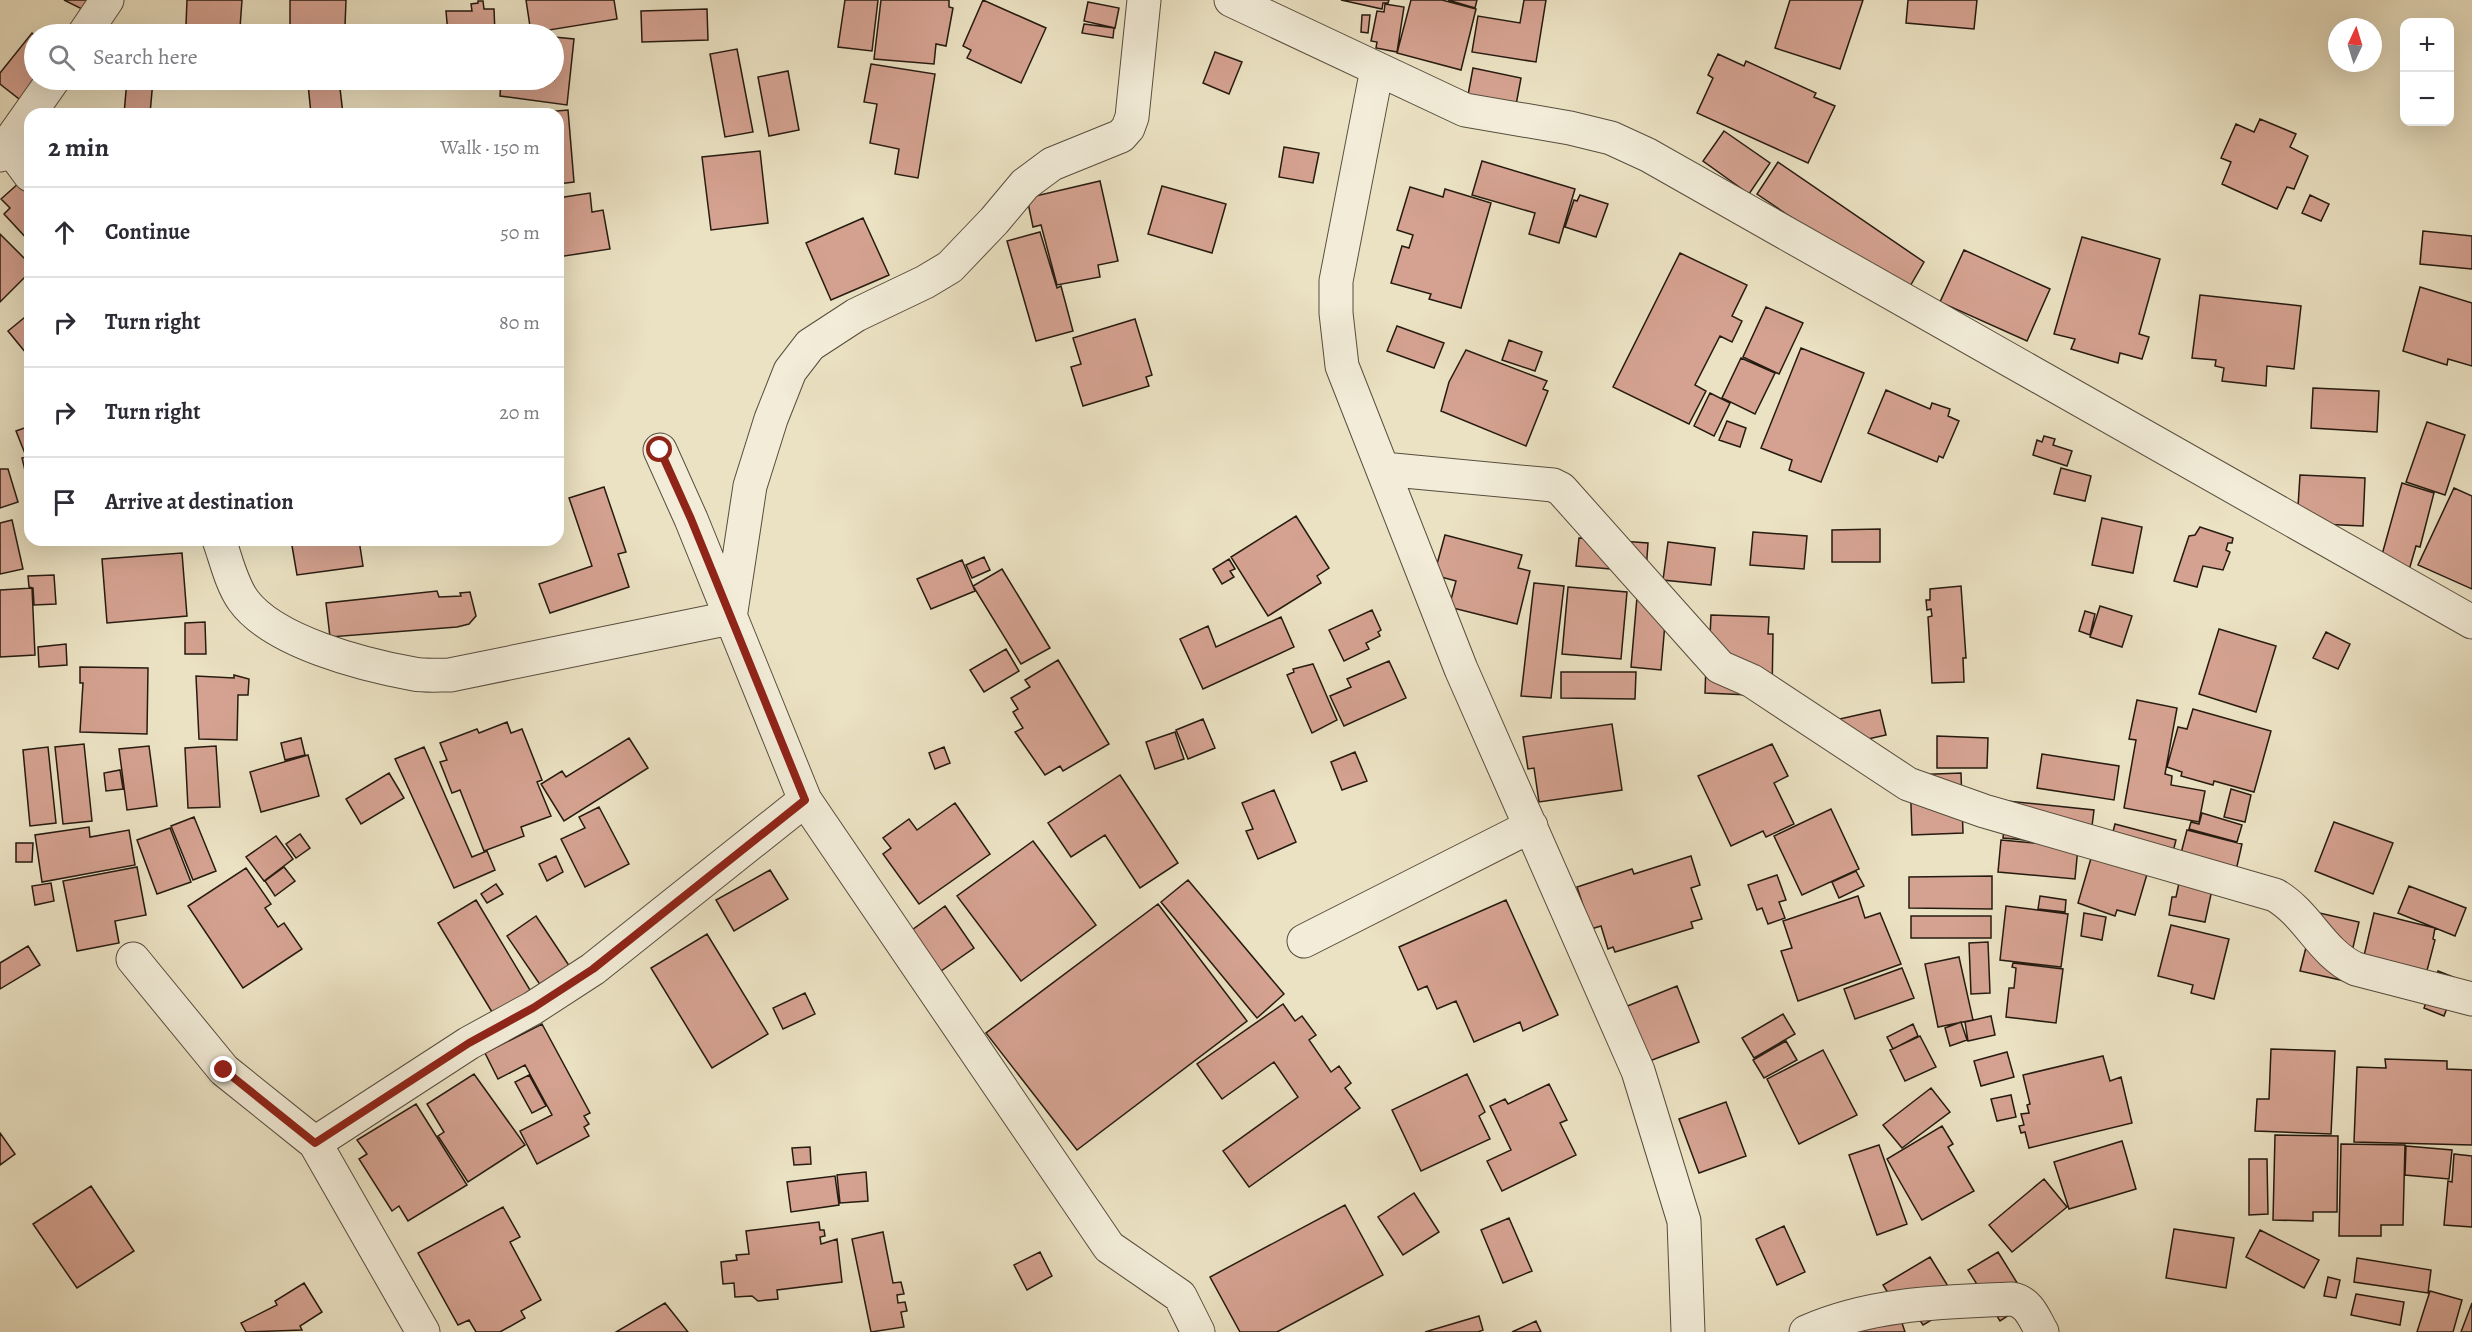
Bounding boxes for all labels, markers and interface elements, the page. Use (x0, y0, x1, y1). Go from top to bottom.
north arrow (2328, 18, 2382, 72)
map controls (2400, 18, 2454, 126)
button: + (2400, 18, 2454, 72)
search box (24, 24, 564, 90)
icon: search (45, 41, 78, 74)
text: Search here (93, 42, 198, 72)
button: − (2400, 72, 2454, 126)
text: 2 min (48, 130, 109, 165)
text: Walk · 150 m (440, 134, 540, 161)
icon: ahead (48, 216, 81, 249)
text: Continue (105, 217, 190, 247)
text: 50 m (500, 219, 540, 246)
icon: right (48, 306, 81, 339)
text: Turn right (105, 307, 201, 337)
text: 80 m (499, 309, 540, 336)
icon: right (48, 396, 81, 429)
text: Turn right (105, 397, 201, 427)
text: 20 m (499, 399, 540, 426)
route start (646, 436, 672, 462)
icon: arrive (48, 486, 81, 519)
text: Arrive at destination (105, 487, 294, 517)
route end (210, 1056, 236, 1082)

